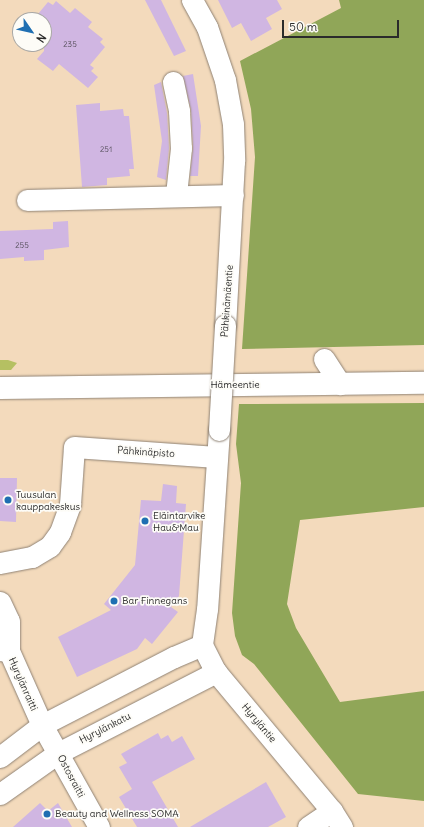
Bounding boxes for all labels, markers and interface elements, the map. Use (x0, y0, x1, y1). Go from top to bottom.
north arrow (12, 12, 52, 52)
scale bar (284, 12, 401, 38)
text: 50 m (289, 19, 317, 34)
text: N (33, 31, 49, 45)
house number: 235 (63, 40, 77, 50)
house number: 251 (100, 145, 112, 155)
house number: 255 (15, 241, 29, 251)
street label: Pähkinämäentie (218, 264, 236, 338)
street label: Hämeentie (210, 379, 260, 391)
street label: Pähkinäpisto (117, 444, 175, 460)
place label: Tuusulan kauppakeskus (16, 488, 80, 512)
marker: Tuusulan kauppakeskus (3, 495, 13, 505)
place label: Eläintarvike Hau&Mau (153, 509, 205, 532)
marker: Eläintarvike Hau&Mau (140, 516, 150, 526)
place label: Bar Finnegans (122, 595, 187, 607)
marker: Bar Finnegans (109, 596, 119, 606)
street label: Hyrylänraitti (6, 655, 40, 713)
street label: Hyryläntie (239, 701, 279, 745)
street label: Hyrylänkatu (77, 710, 133, 746)
street label: Ostosraitti (55, 753, 87, 799)
place label: Beauty and Wellness SOMA (55, 808, 179, 820)
marker: Beauty and Wellness SOMA (42, 809, 52, 819)

